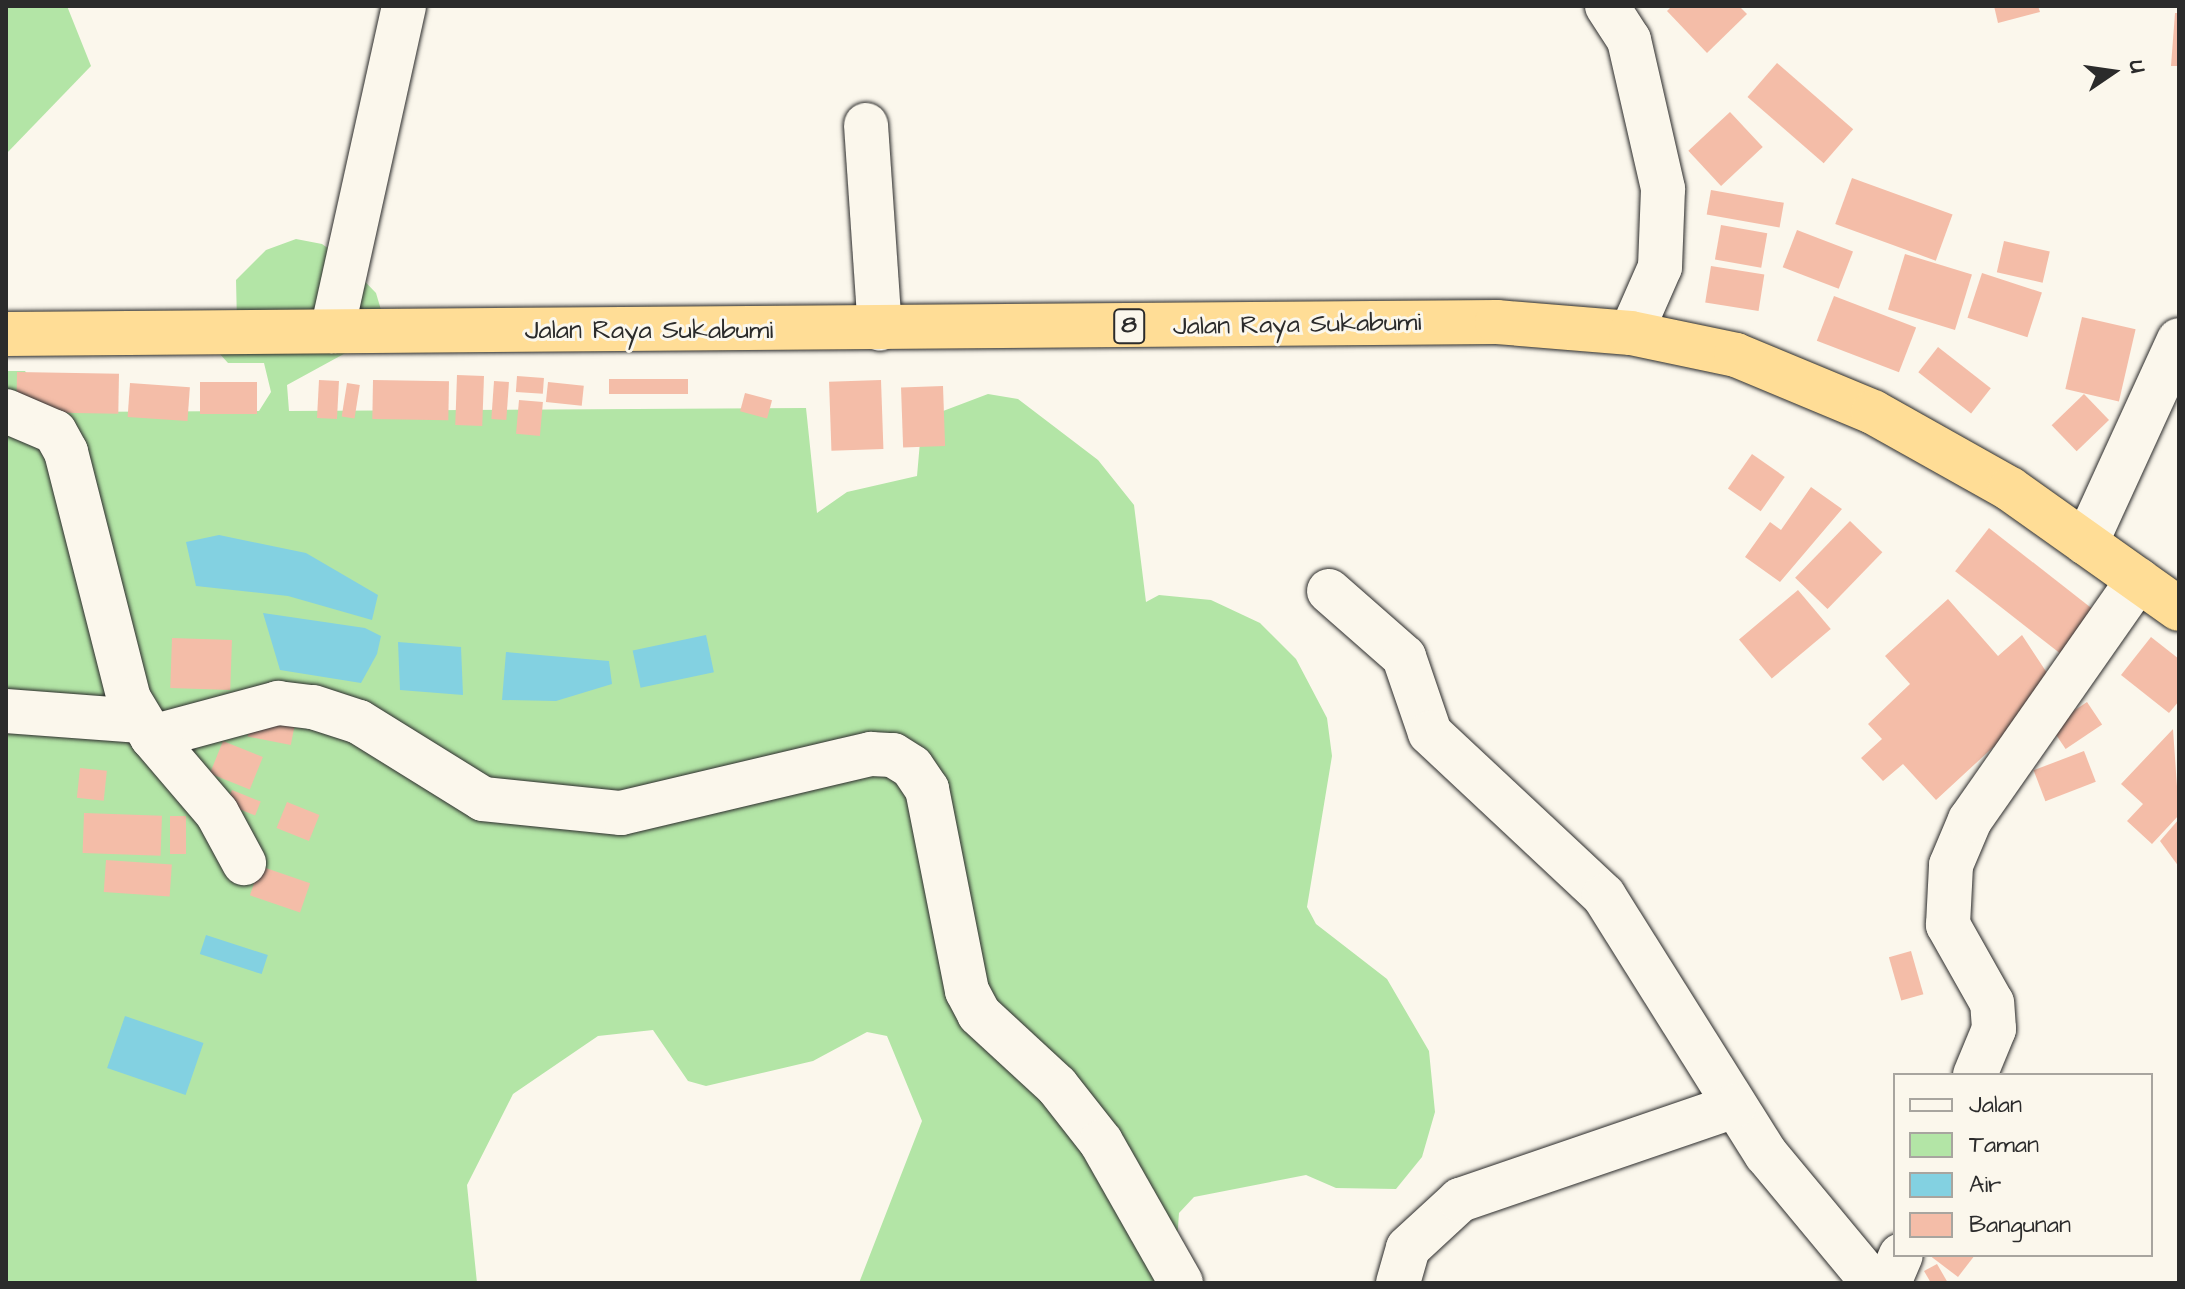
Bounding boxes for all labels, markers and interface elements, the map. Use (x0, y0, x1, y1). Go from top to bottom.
north arrow (2073, 32, 2153, 112)
text: U (2120, 57, 2153, 76)
road number: 8 (1113, 306, 1145, 346)
street label: Jalan Raya Sukabumi (1173, 307, 1421, 343)
street label: Jalan Raya Sukabumi (525, 315, 773, 347)
legend (1893, 1073, 2153, 1257)
text: Jalan (1969, 1088, 2022, 1122)
text: Taman (1969, 1128, 2039, 1162)
text: Air (1969, 1168, 2001, 1202)
text: Bangunan (1969, 1208, 2071, 1242)

